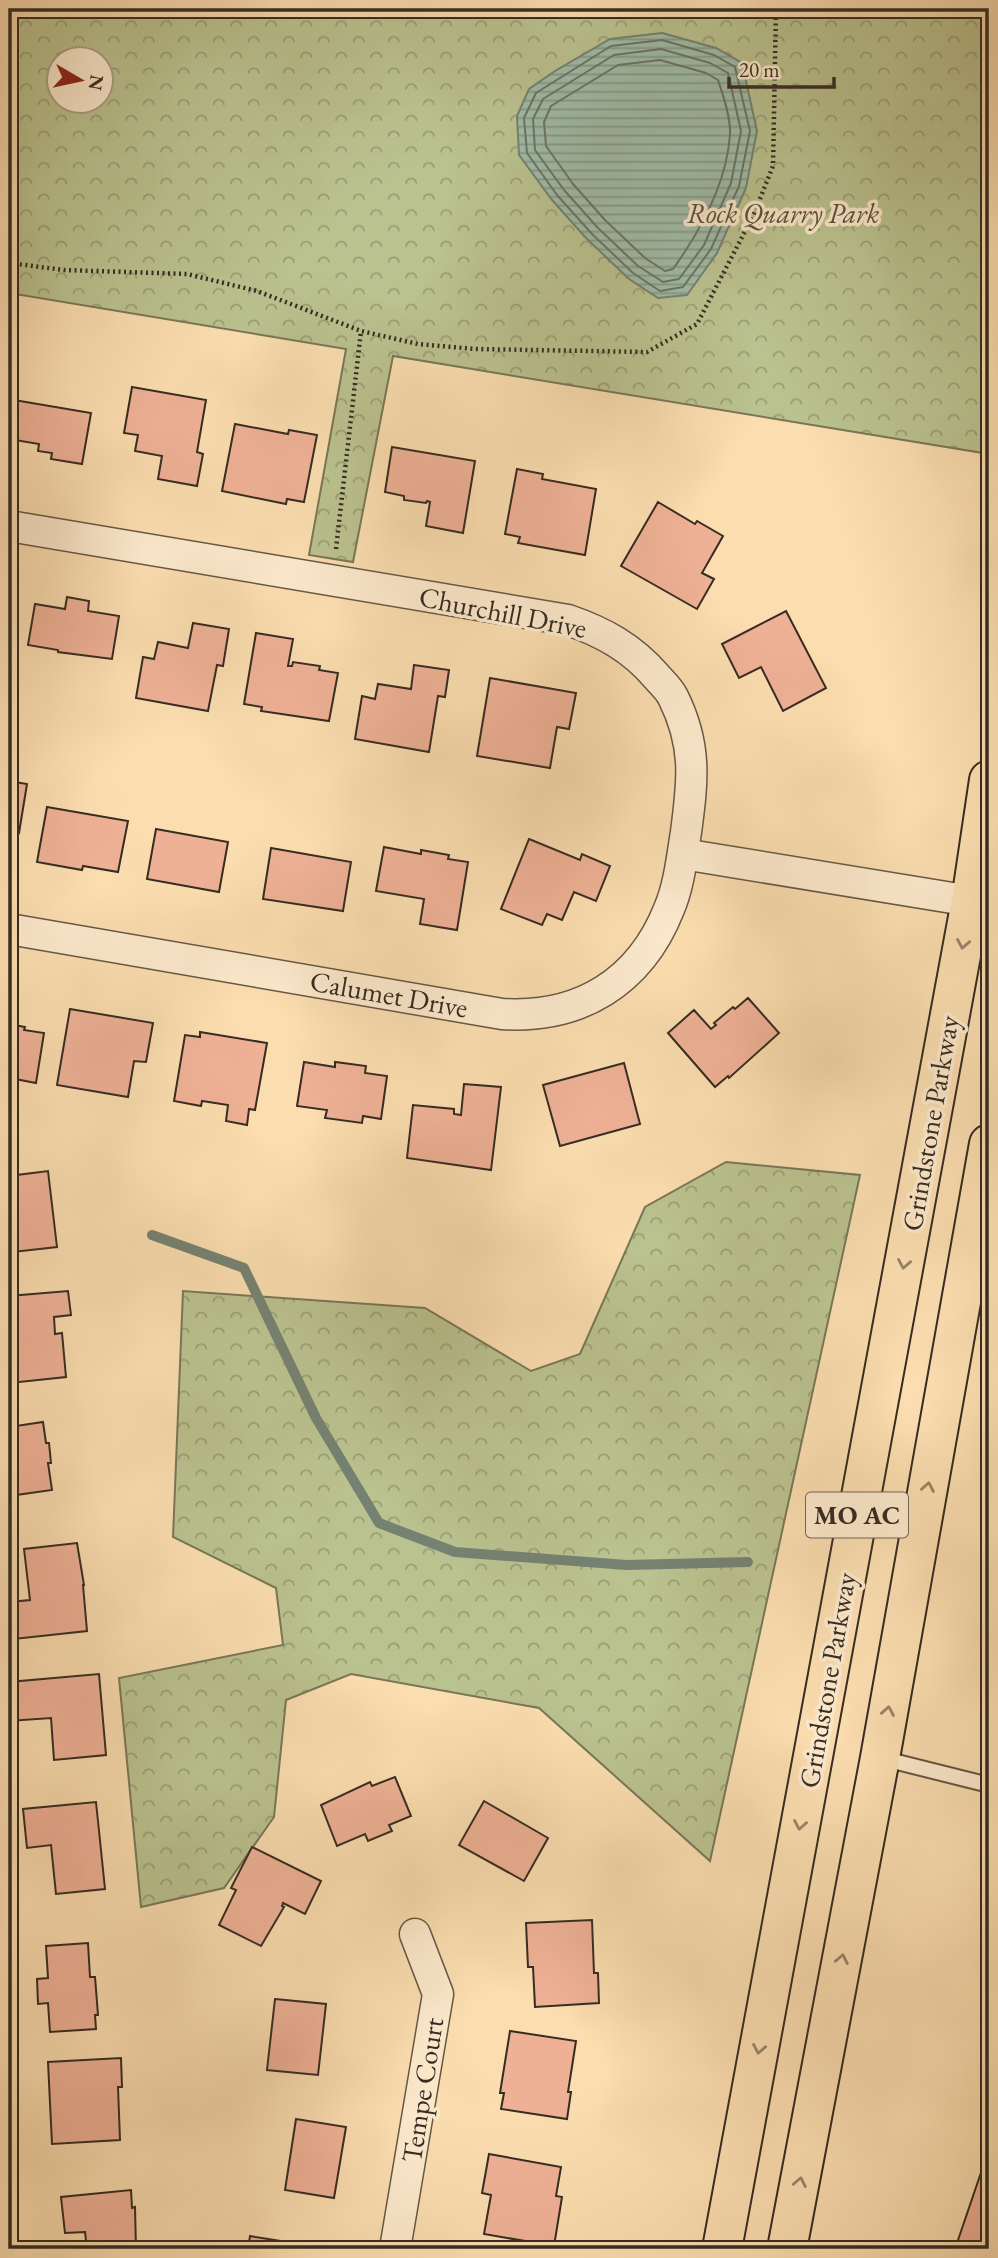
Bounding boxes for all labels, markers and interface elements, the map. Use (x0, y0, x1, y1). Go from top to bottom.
north arrow (46, 46, 116, 116)
scale bar (729, 46, 834, 90)
text: 20 m (739, 56, 780, 83)
text: N (83, 73, 110, 93)
park label: Rock Quarry Park (687, 195, 880, 231)
street label: Churchill Drive (416, 578, 590, 646)
one-way arrow (956, 938, 971, 950)
street label: Calumet Drive (307, 962, 471, 1026)
street label: Grindstone Parkway (893, 1012, 967, 1234)
one-way arrow (897, 1258, 912, 1270)
one-way arrow (920, 1481, 935, 1493)
road number: MO AC (806, 1492, 908, 1538)
street label: Grindstone Parkway (790, 1569, 864, 1791)
one-way arrow (880, 1705, 895, 1717)
one-way arrow (793, 1819, 808, 1831)
one-way arrow (834, 1953, 849, 1965)
street label: Tempe Court (393, 2015, 451, 2165)
one-way arrow (752, 2043, 767, 2055)
one-way arrow (791, 2176, 806, 2188)

